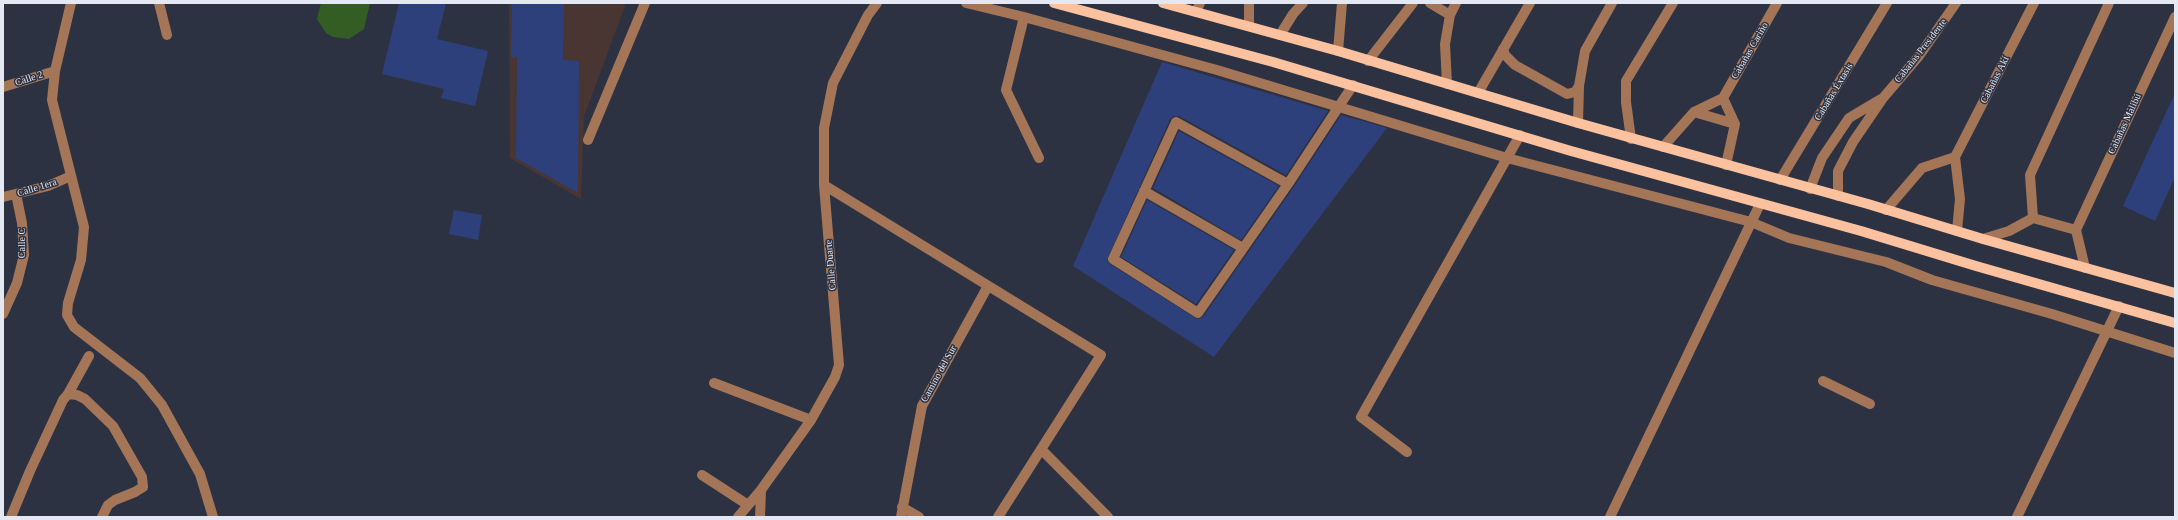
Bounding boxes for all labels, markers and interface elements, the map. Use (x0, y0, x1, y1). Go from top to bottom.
street label: Cabañas Presidente (1892, 17, 1950, 85)
street label: Cabañas Cariño (1729, 20, 1771, 82)
street label: Cabañas Akí (1978, 54, 2012, 106)
street label: Cabañas Éxtasis (1812, 61, 1856, 123)
street label: Calle 2 (14, 69, 44, 89)
street label: Cabañas Malibú (2106, 92, 2144, 156)
street label: Calle 1era (16, 176, 58, 200)
street label: Calle C (16, 228, 28, 258)
street label: Calle Duarte (823, 239, 839, 291)
street label: Camino del Sur (919, 344, 959, 404)

